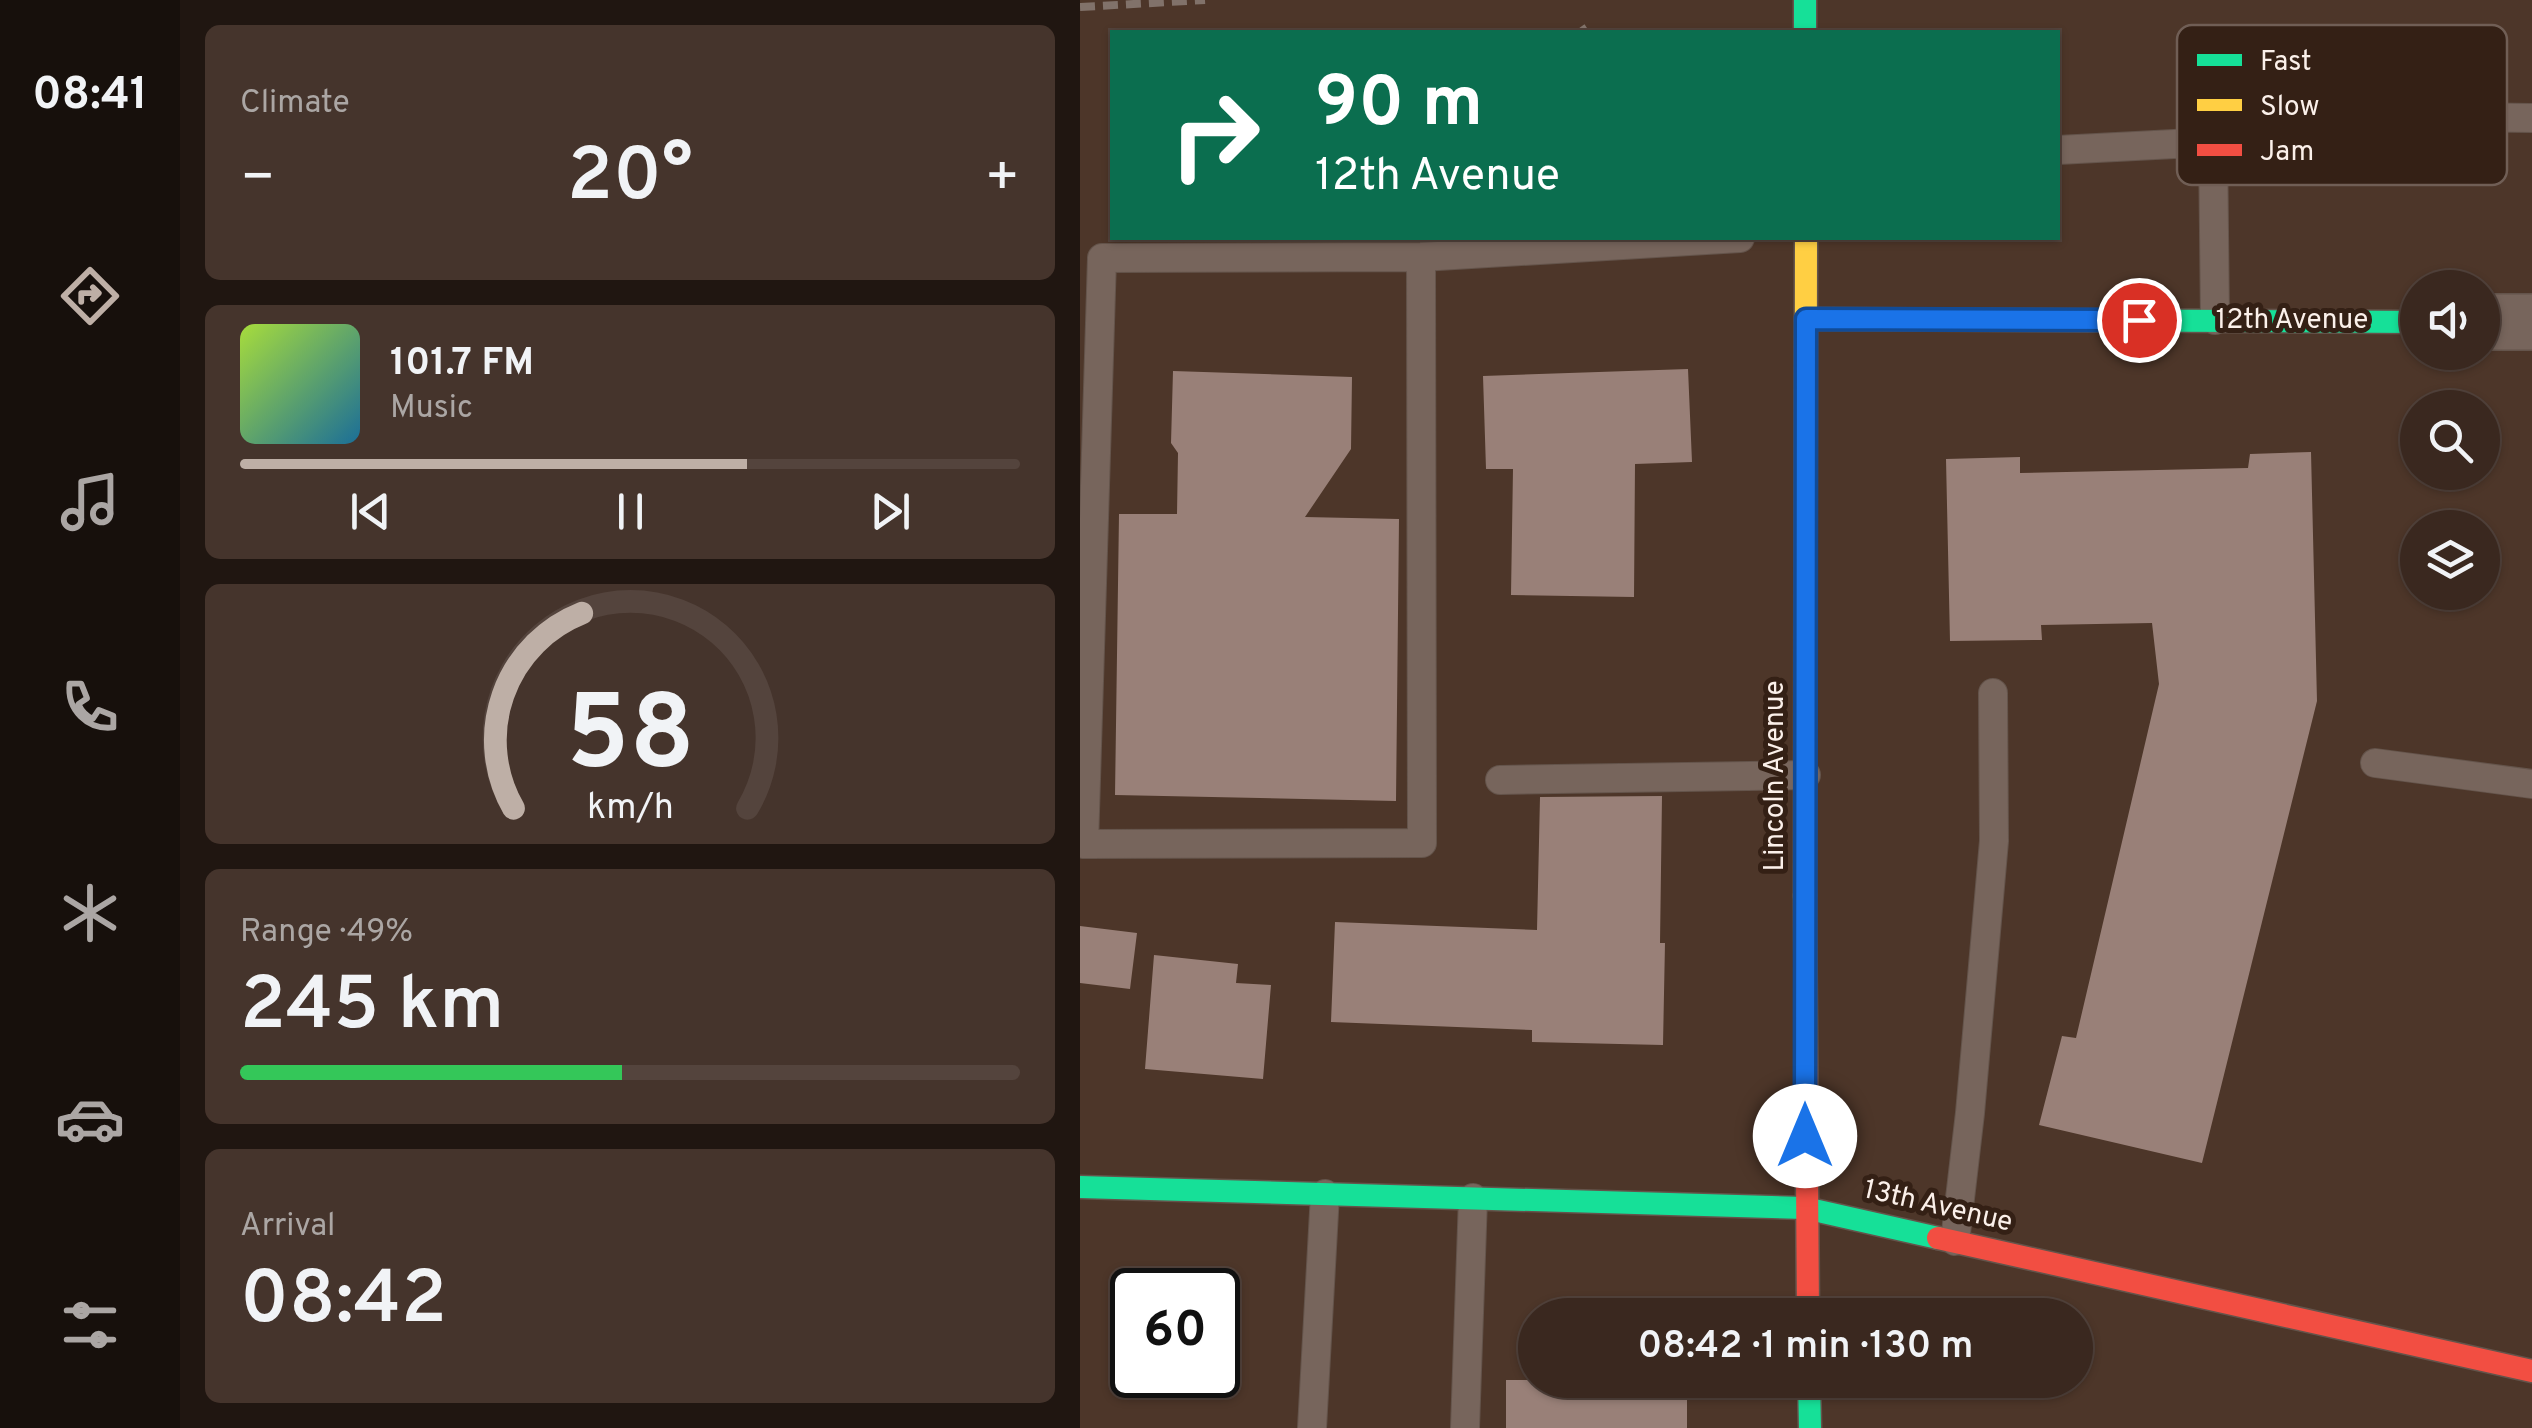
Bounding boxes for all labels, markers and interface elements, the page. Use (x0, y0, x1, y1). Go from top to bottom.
legend (2177, 25, 2507, 185)
text: Fast (2260, 45, 2312, 81)
text: 90 m (1315, 62, 1483, 151)
text: 08:41 (32, 68, 148, 125)
icon: right (1150, 70, 1280, 200)
text: Climate (240, 84, 350, 124)
text: Slow (2260, 90, 2319, 126)
text: 20° (567, 132, 693, 227)
text: Jam (2260, 135, 2314, 171)
text: − (240, 145, 275, 215)
text: + (985, 145, 1020, 215)
text: 12th Avenue (1315, 149, 1560, 206)
icon: directions (55, 261, 125, 331)
map controls (2400, 270, 2500, 610)
button: sound (2400, 270, 2500, 370)
pin (2097, 278, 2182, 363)
icon: arrive (2112, 293, 2167, 348)
street label: 12th Avenue (2216, 303, 2368, 339)
text: 101.7 FM (390, 340, 534, 389)
text: Music (390, 389, 473, 429)
button: search (2400, 390, 2500, 490)
icon: music (55, 467, 125, 537)
icon: previous (343, 484, 398, 539)
icon: pause (603, 484, 658, 539)
icon: next (863, 484, 918, 539)
button: layers (2400, 510, 2500, 610)
icon: phone (55, 672, 125, 742)
text: 58 (566, 674, 694, 806)
street label: Lincoln Avenue (1758, 681, 1794, 871)
text: km/h (587, 786, 673, 832)
icon: climate (55, 878, 125, 948)
text: Range · 49% (240, 913, 413, 953)
text: 245 km (240, 961, 504, 1056)
icon: car (55, 1084, 125, 1154)
position arrow (1753, 1084, 1857, 1188)
street label: 13th Avenue (1860, 1172, 2016, 1242)
text: Arrival (240, 1207, 335, 1247)
text: 08:42 (240, 1255, 447, 1350)
speed limit sign: 60 (1110, 1268, 1240, 1398)
icon: filters (55, 1290, 125, 1360)
text: 08:42 · 1 min · 130 m (1638, 1323, 1973, 1372)

